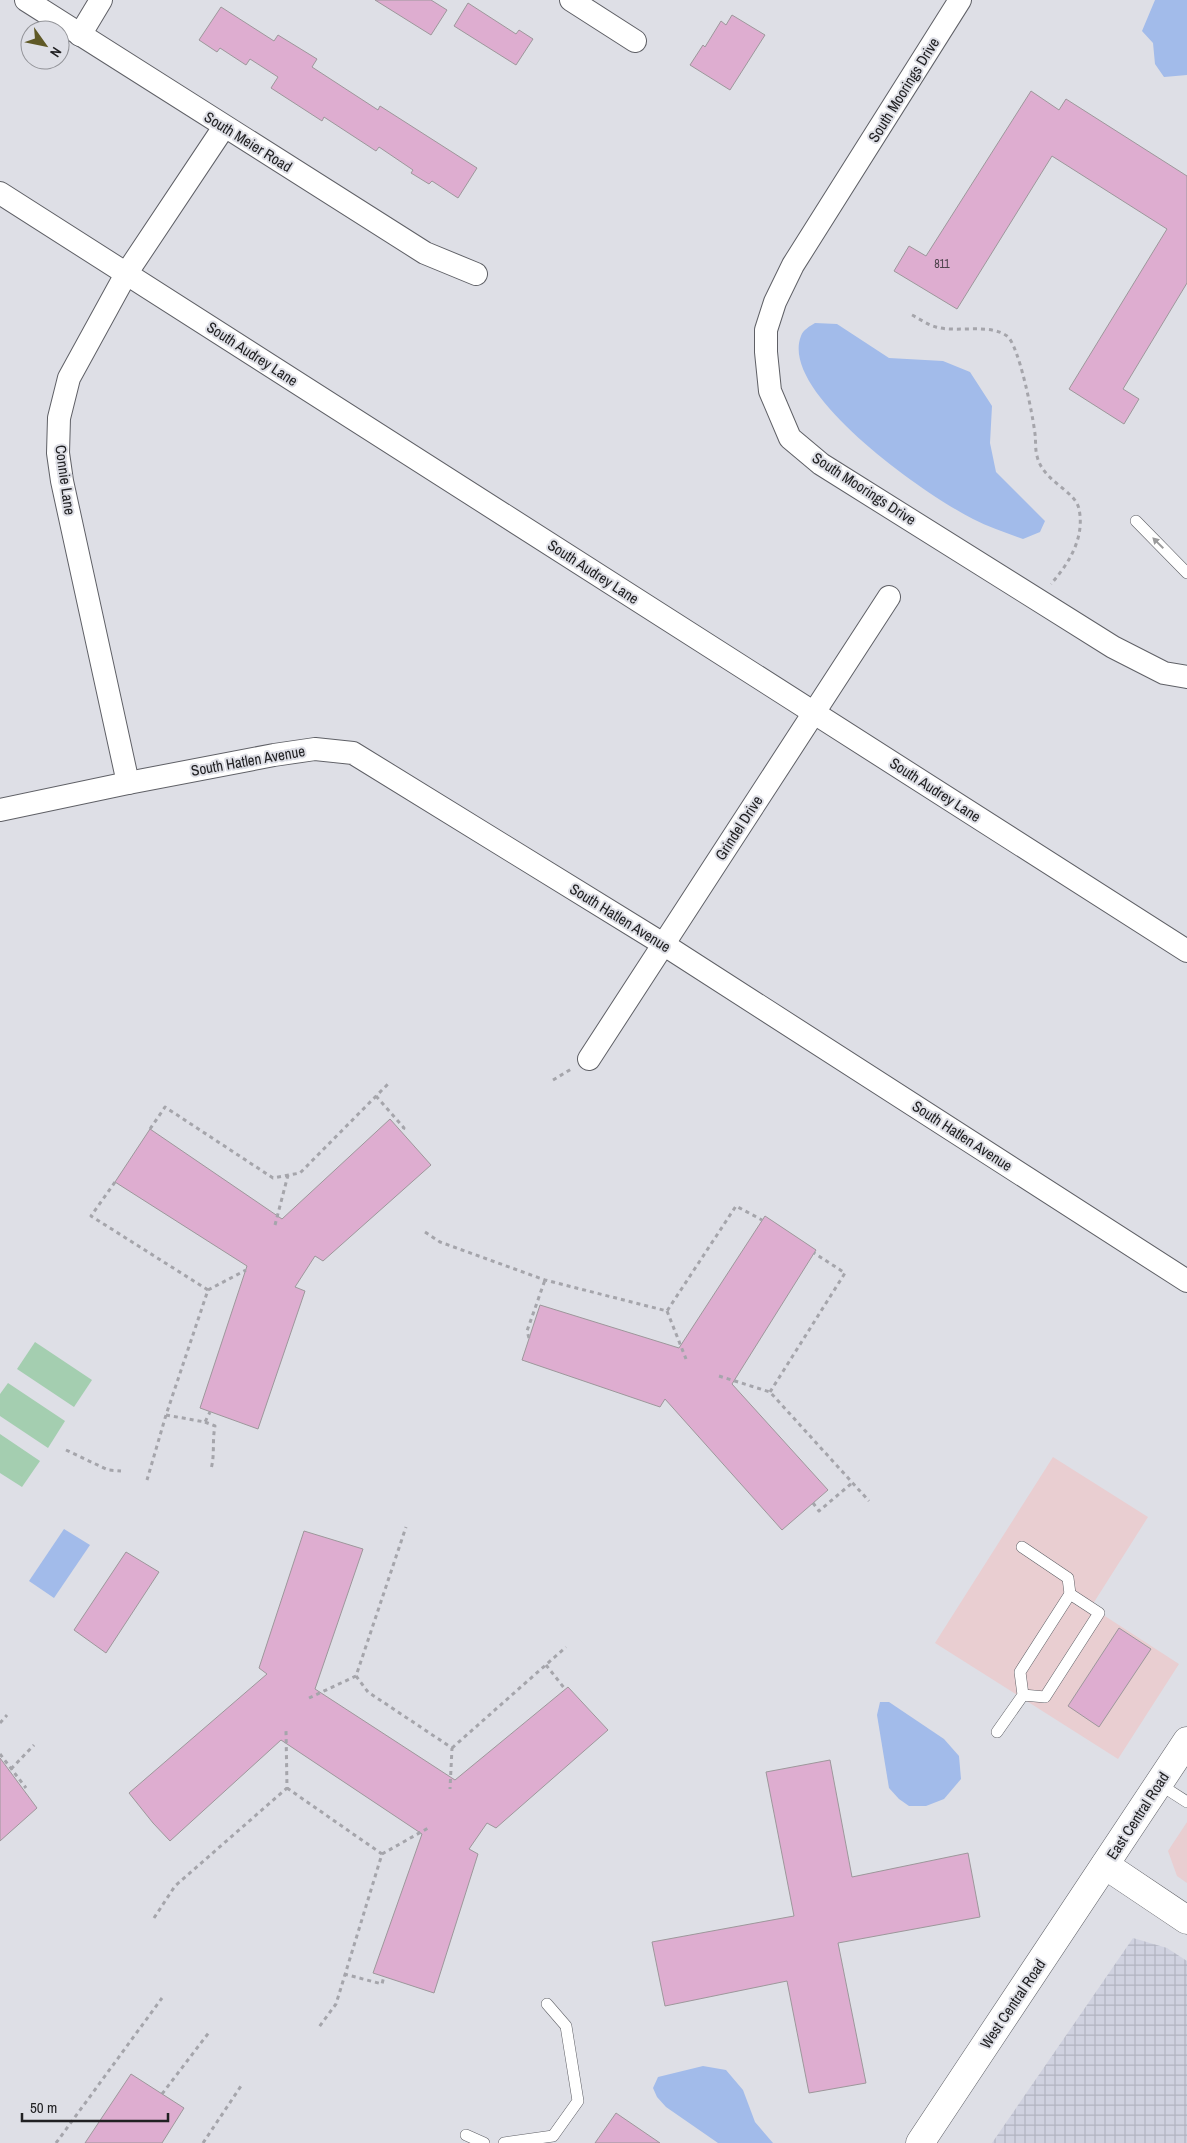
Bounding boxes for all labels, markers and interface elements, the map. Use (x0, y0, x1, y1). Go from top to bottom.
north arrow (20, 20, 70, 70)
street label: South Moorings Drive (863, 33, 944, 146)
text: N (46, 44, 66, 60)
street label: South Meier Road (200, 106, 296, 177)
house number: 811 (934, 256, 950, 272)
street label: South Audrey Lane (203, 316, 302, 391)
street label: Connie Lane (50, 444, 81, 516)
street label: South Moorings Drive (808, 447, 920, 530)
street label: South Audrey Lane (544, 534, 643, 609)
one-way arrow (1152, 537, 1164, 549)
street label: South Hatlen Avenue (189, 740, 307, 781)
street label: South Audrey Lane (886, 752, 985, 827)
street label: Grindel Drive (710, 791, 767, 864)
street label: South Hatlen Avenue (566, 878, 675, 957)
street label: South Hatlen Avenue (908, 1095, 1016, 1176)
street label: East Central Road (1101, 1768, 1174, 1864)
street label: West Central Road (975, 1955, 1050, 2053)
scale bar (22, 2090, 169, 2122)
text: 50 m (30, 2097, 57, 2118)

